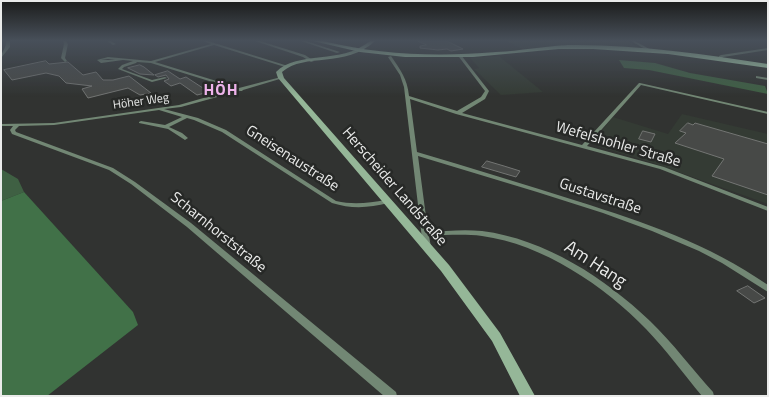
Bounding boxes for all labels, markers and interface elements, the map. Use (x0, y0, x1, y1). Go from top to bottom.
district label: HÖH (203, 81, 239, 101)
street label: Höher Weg (112, 91, 170, 113)
street label: Wefelshohler Straße (553, 119, 683, 171)
street label: Gneisenaustraße (242, 122, 342, 196)
street label: Herscheider Landstraße (338, 124, 450, 250)
street label: Gustavstraße (557, 175, 643, 219)
street label: Scharnhorststraße (166, 189, 270, 277)
street label: Am Hang (560, 237, 630, 293)

